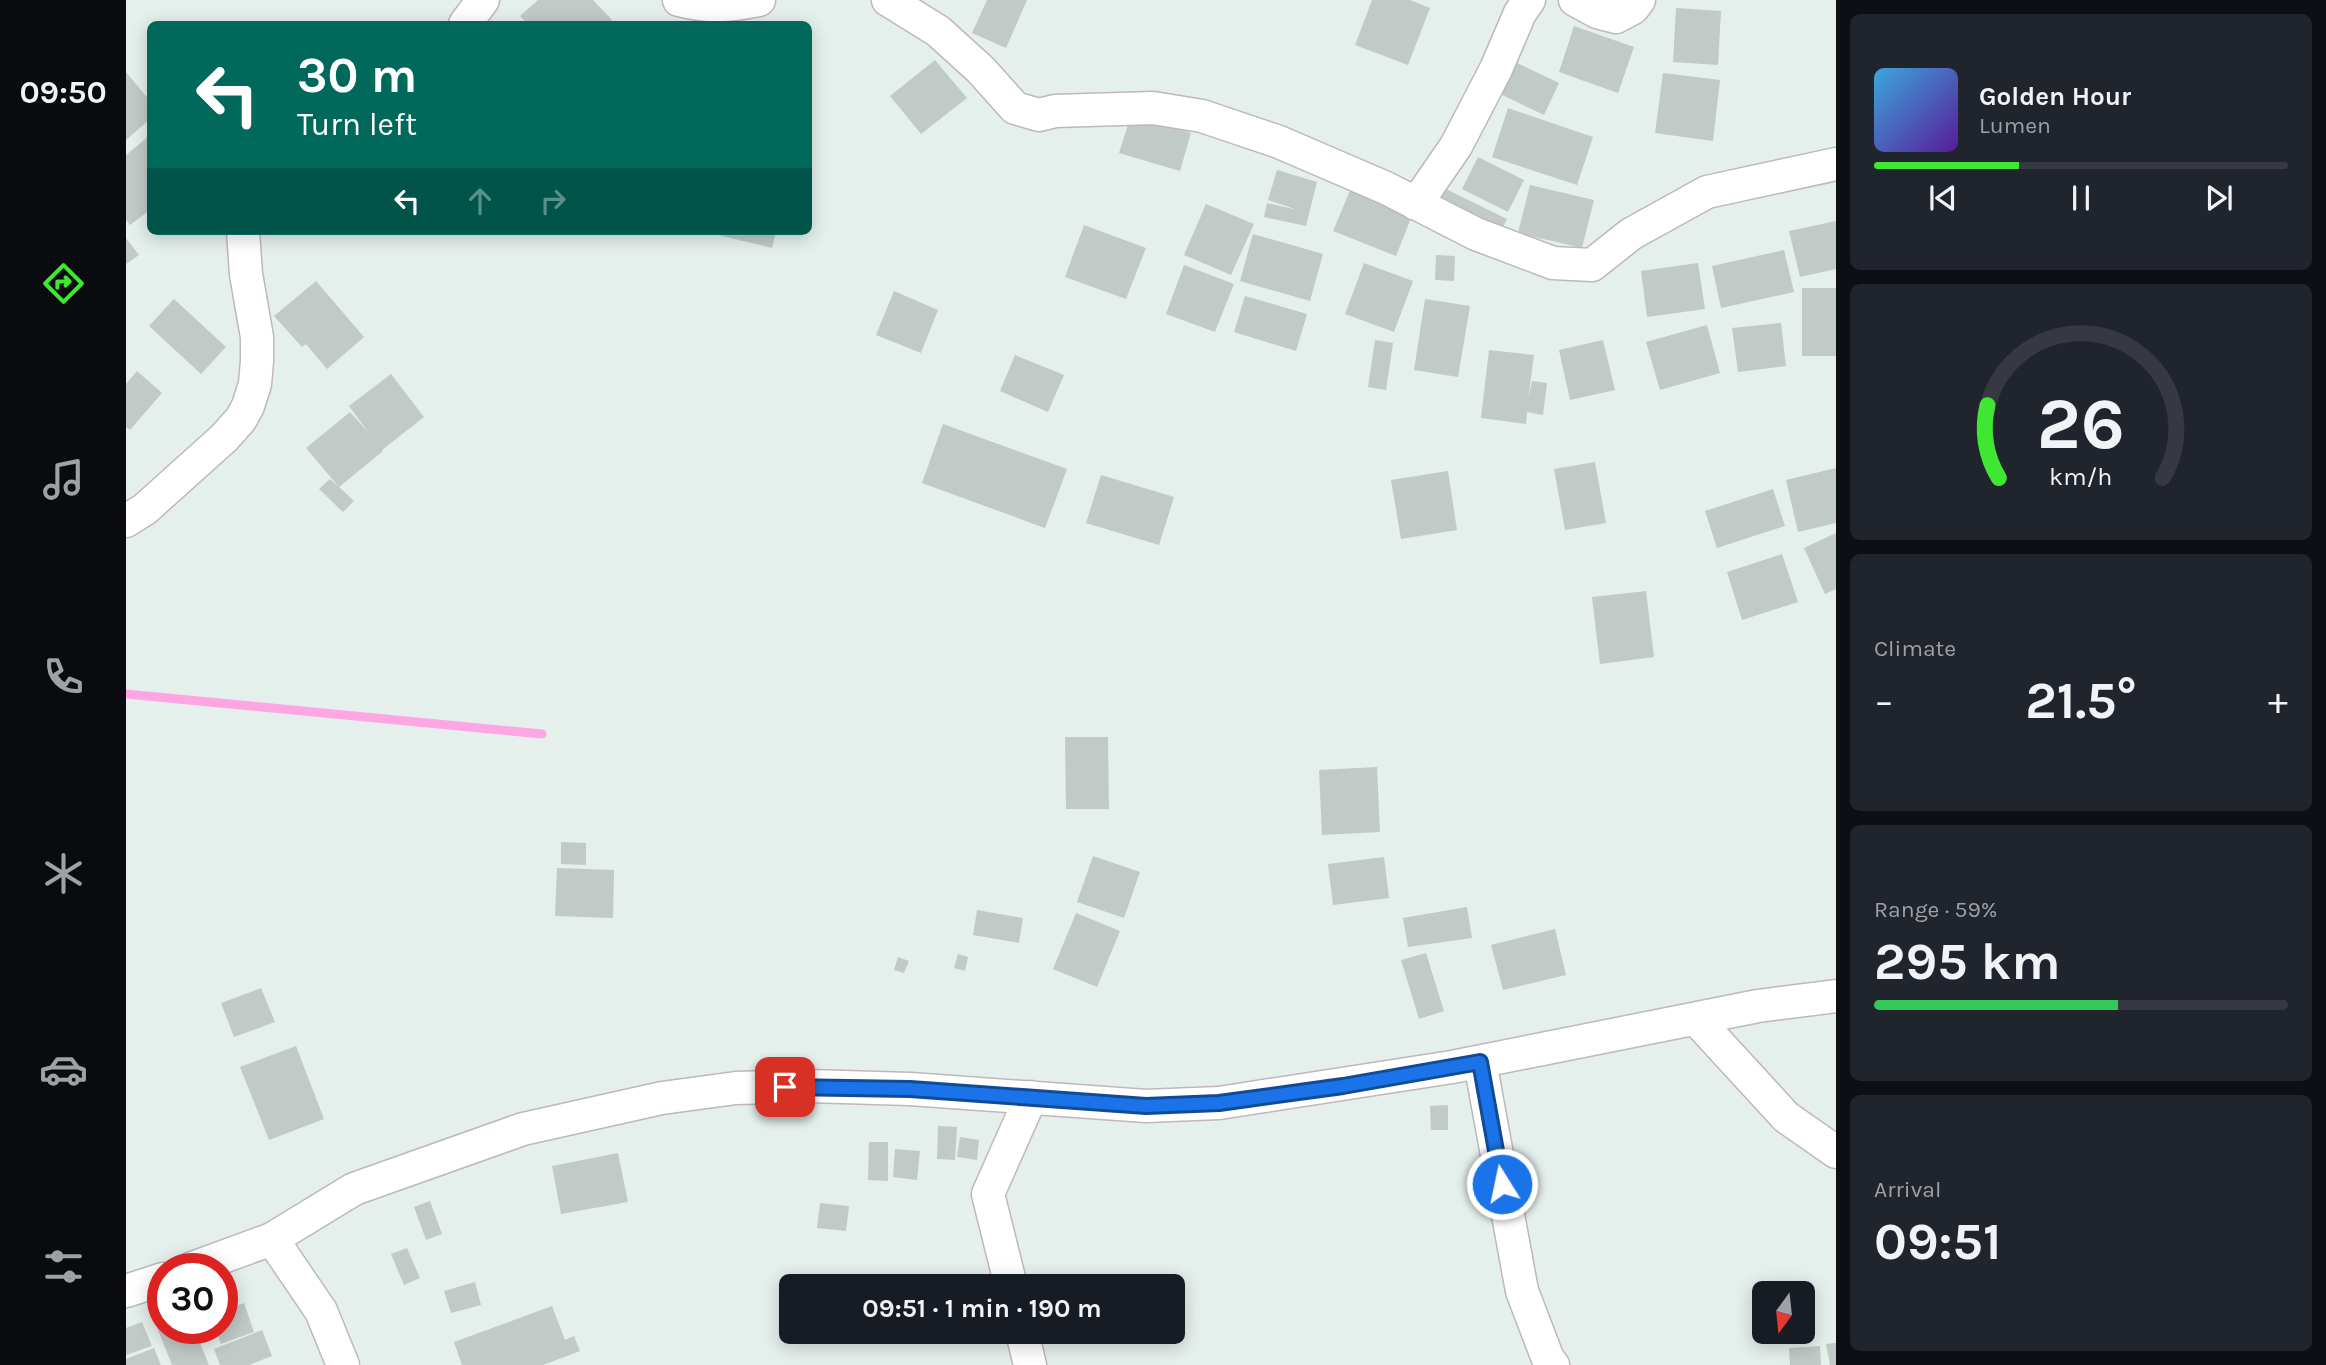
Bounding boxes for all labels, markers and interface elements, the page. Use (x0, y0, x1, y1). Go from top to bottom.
text: 30 m (297, 47, 417, 104)
icon: left (182, 49, 273, 140)
text: 09:50 (19, 74, 107, 111)
text: Golden Hour (1979, 81, 2131, 112)
text: Turn left (297, 106, 417, 143)
text: Lumen (1979, 112, 2051, 139)
icon: previous (1924, 179, 1962, 217)
icon: pause (2062, 179, 2100, 217)
icon: next (2200, 179, 2238, 217)
icon: left (388, 182, 426, 220)
icon: ahead (461, 182, 499, 220)
icon: right (534, 182, 572, 220)
icon: directions (39, 259, 88, 308)
text: 26 (2037, 382, 2125, 467)
icon: music (39, 455, 88, 504)
text: km/h (2049, 462, 2113, 491)
text: Climate (1874, 635, 1956, 662)
icon: phone (39, 652, 88, 701)
text: 21.5° (2025, 670, 2137, 731)
text: − (1874, 679, 1894, 724)
text: + (2268, 679, 2288, 724)
icon: climate (39, 849, 88, 898)
text: Range · 59% (1874, 896, 1997, 923)
text: 295 km (1874, 931, 2061, 992)
icon: car (39, 1045, 88, 1094)
pin (755, 1057, 815, 1117)
icon: arrive (766, 1068, 804, 1106)
position arrow (1465, 1147, 1539, 1221)
text: Arrival (1874, 1176, 1941, 1203)
text: 09:51 (1874, 1211, 2001, 1272)
icon: filters (39, 1242, 88, 1291)
speed limit sign: 30 (147, 1253, 238, 1344)
north arrow (1752, 1281, 1815, 1344)
map controls (1752, 1281, 1815, 1344)
text: 09:51 · 1 min · 190 m (862, 1293, 1102, 1324)

